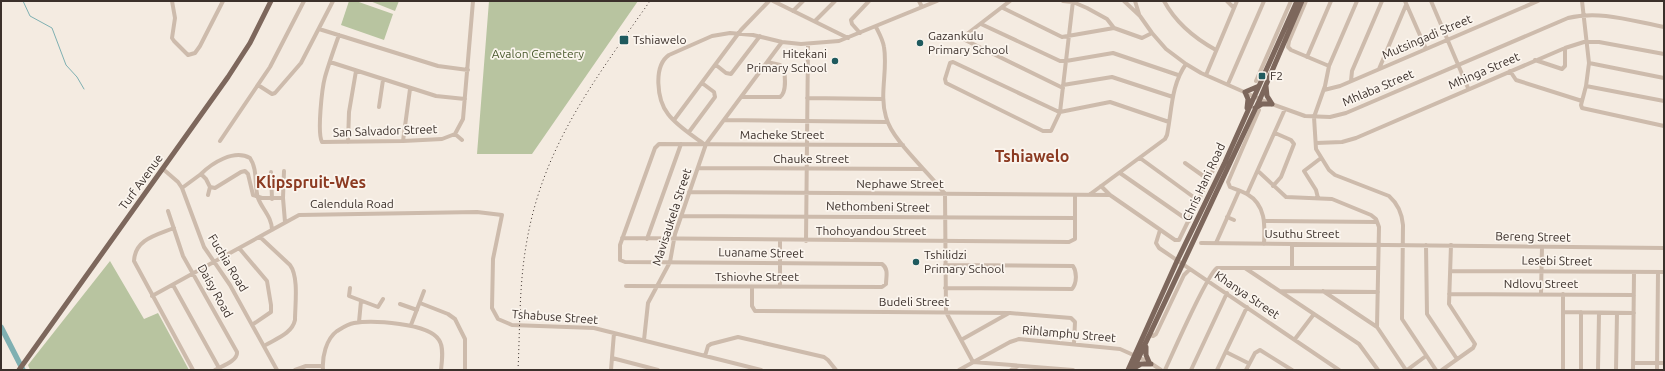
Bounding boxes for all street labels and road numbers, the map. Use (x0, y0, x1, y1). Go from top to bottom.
street label: Mutsingadi Street (1380, 12, 1474, 61)
street label: Mhinga Street (1446, 50, 1522, 91)
street label: Mhlaba Street (1340, 67, 1416, 108)
street label: San Salvador Street (333, 122, 438, 139)
street label: Macheke Street (740, 128, 824, 141)
street label: Chris Hani Road (1180, 141, 1227, 223)
street label: Turf Avenue (116, 151, 165, 212)
street label: Chauke Street (773, 152, 849, 165)
street label: Mavisaukela Street (650, 166, 693, 267)
street label: Nephawe Street (856, 177, 944, 190)
street label: Calendula Road (310, 197, 394, 210)
street label: Nethombeni Street (826, 199, 930, 214)
street label: Thohoyandou Street (816, 224, 926, 237)
street label: Usuthu Street (1265, 227, 1340, 240)
street label: Bereng Street (1495, 229, 1571, 244)
street label: Fuchia Road (206, 232, 251, 294)
street label: Luaname Street (718, 245, 804, 260)
street label: Lesebi Street (1522, 253, 1593, 268)
street label: Daisy Road (195, 262, 235, 320)
street label: Khanya Street (1212, 268, 1282, 321)
street label: Tshiovhe Street (715, 270, 799, 283)
street label: Ndlovu Street (1504, 277, 1579, 290)
street label: Budeli Street (879, 295, 949, 308)
street label: Tshabuse Street (511, 307, 599, 326)
street label: Rihlamphu Street (1022, 323, 1117, 344)

